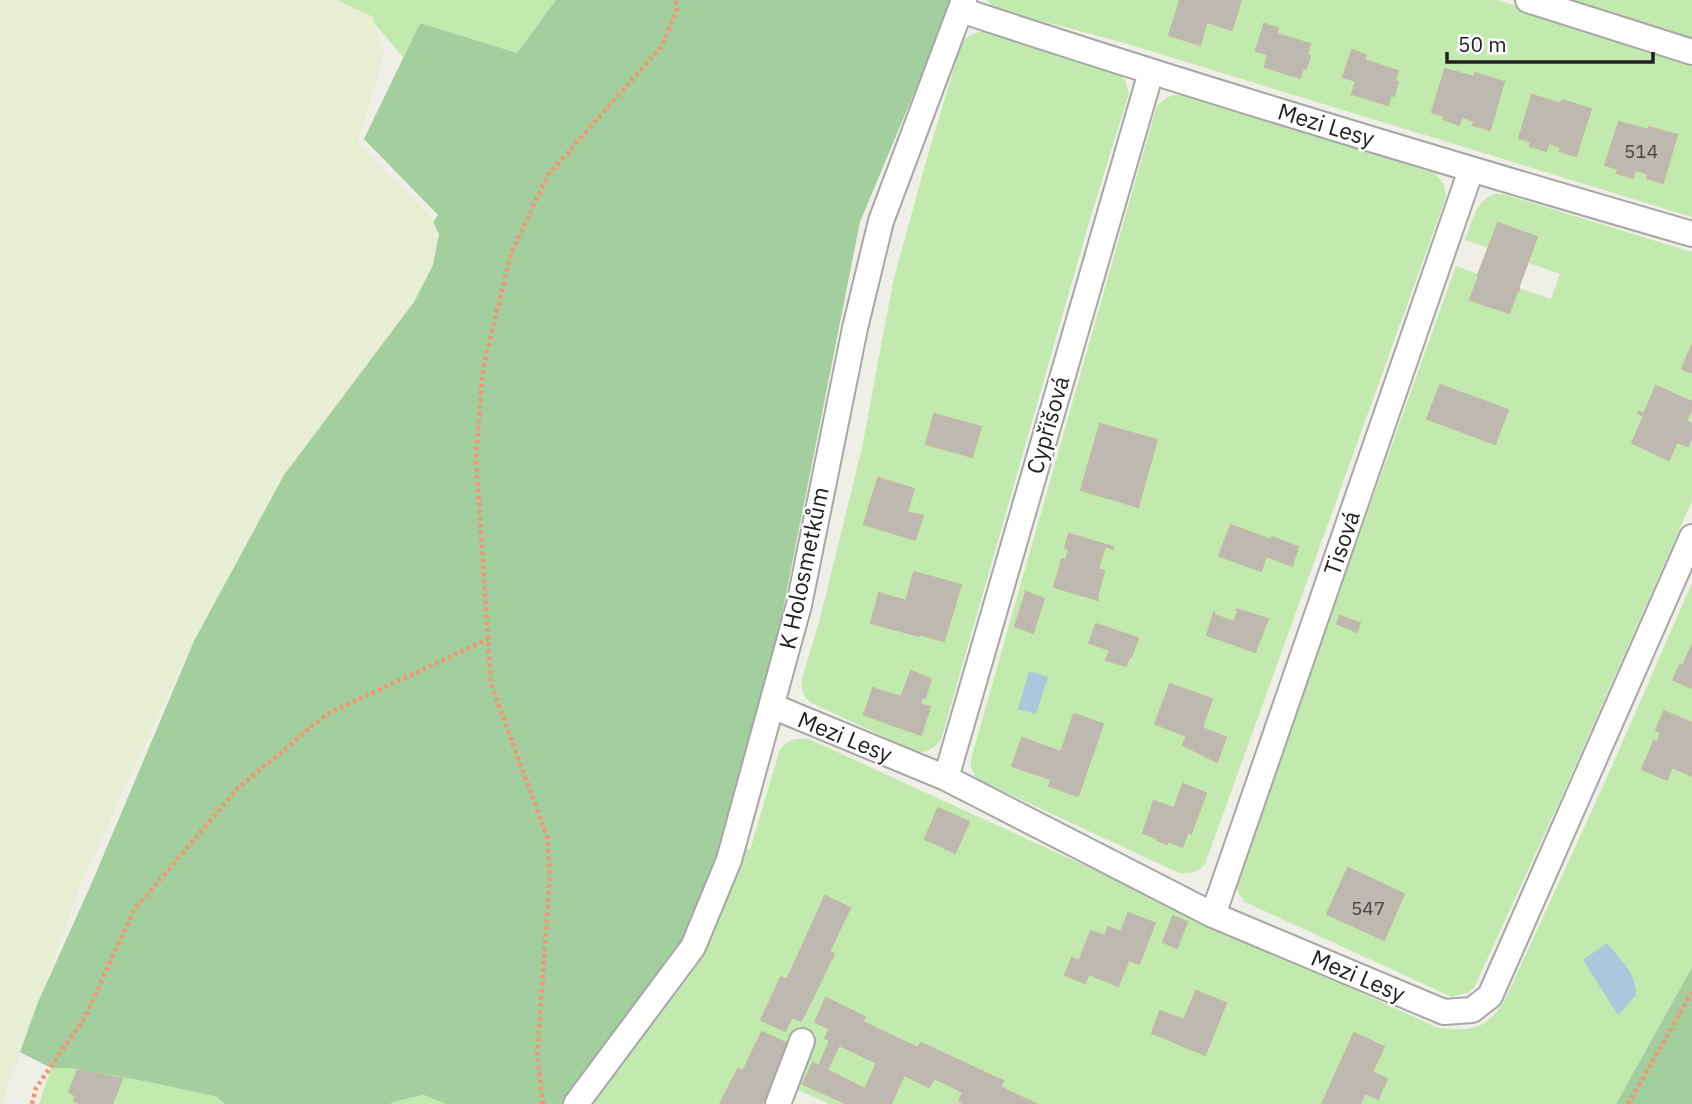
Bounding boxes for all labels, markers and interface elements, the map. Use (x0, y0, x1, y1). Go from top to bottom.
scale bar (1447, 21, 1654, 65)
text: 50 m (1458, 30, 1507, 58)
street label: Mezi Lesy (1274, 95, 1379, 153)
house number: 514 (1624, 139, 1658, 163)
street label: Cypřišová (1019, 372, 1075, 477)
street label: K Holosmetkům (771, 484, 835, 652)
street label: Tisová (1316, 506, 1366, 579)
street label: Mezi Lesy (794, 704, 897, 769)
house number: 547 (1351, 896, 1385, 920)
street label: Mezi Lesy (1307, 942, 1410, 1008)

